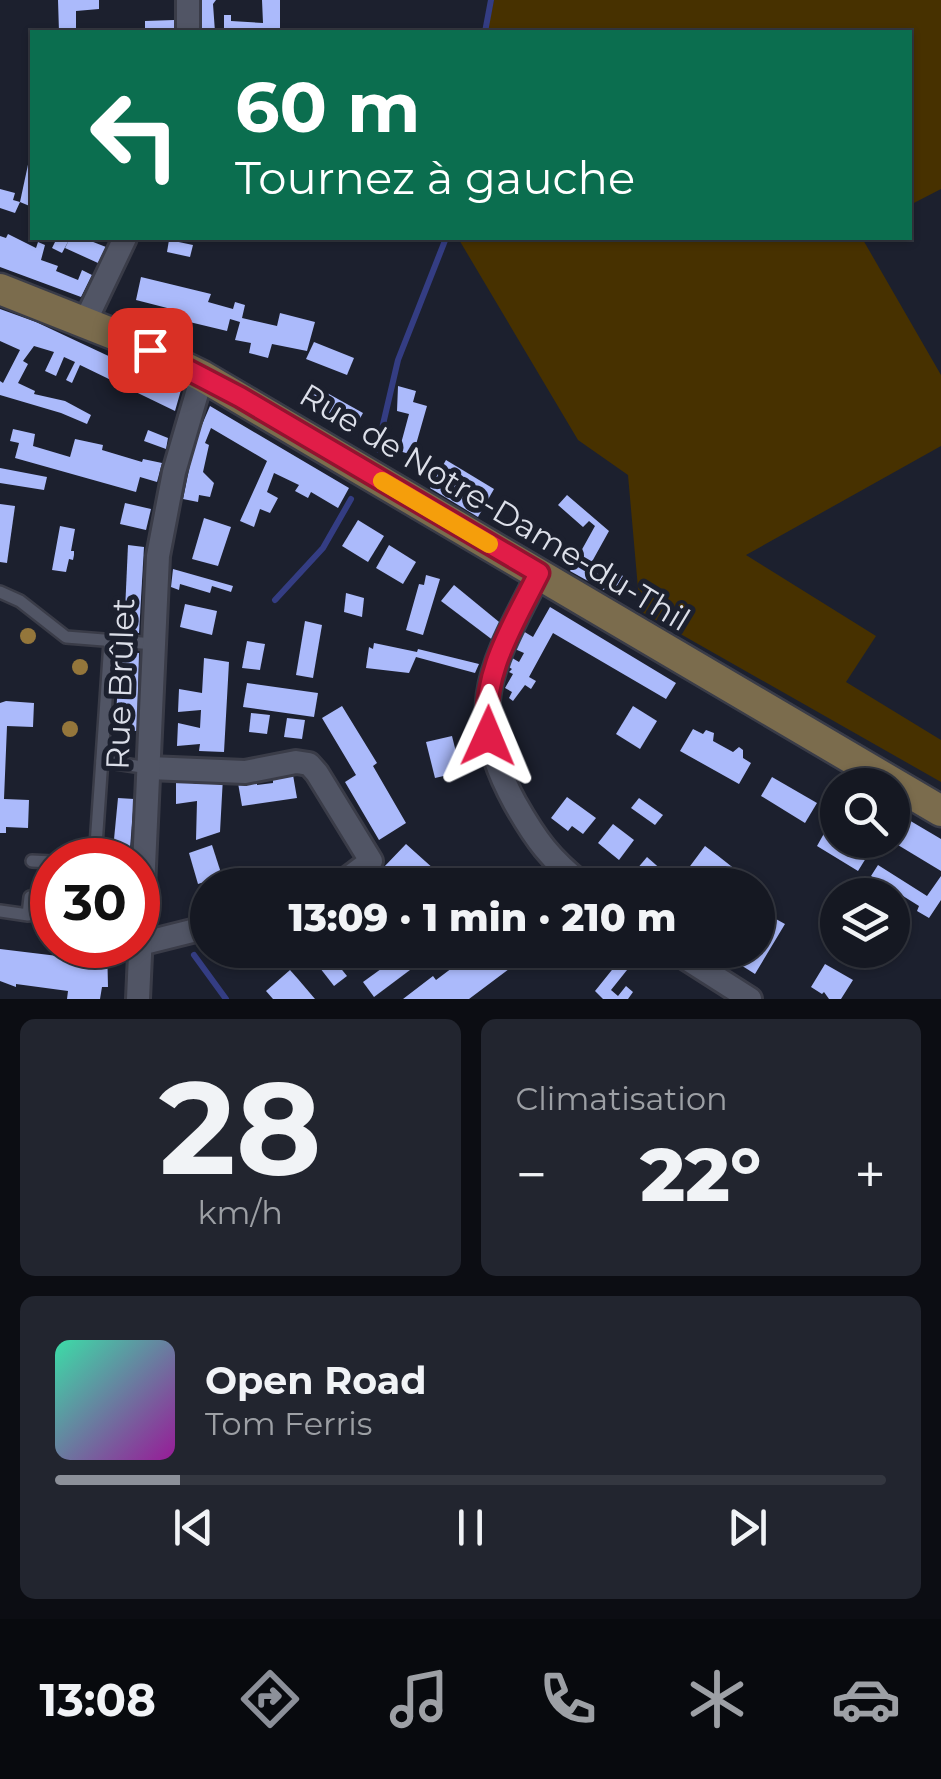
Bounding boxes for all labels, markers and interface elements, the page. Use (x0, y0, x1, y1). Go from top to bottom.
text: 60 m (235, 64, 420, 150)
icon: left (70, 70, 200, 200)
text: Tournez à gauche (235, 150, 635, 205)
pin (108, 308, 193, 393)
icon: arrive (123, 323, 178, 378)
street label: Rue de Notre-Dame-du-Thil (293, 375, 697, 639)
street label: Rue Brûlet (98, 597, 142, 771)
position arrow (436, 684, 540, 788)
map controls (820, 768, 910, 968)
button: search (820, 768, 910, 858)
speed limit sign: 30 (30, 838, 160, 968)
button: layers (820, 878, 910, 968)
text: 13:09 · 1 min · 210 m (289, 894, 676, 941)
text: 28 (159, 1048, 322, 1207)
text: Climatisation (516, 1079, 728, 1118)
text: 22° (640, 1128, 761, 1220)
text: − (516, 1141, 547, 1208)
text: + (854, 1141, 886, 1208)
text: km/h (198, 1193, 283, 1232)
text: Open Road (205, 1357, 427, 1404)
text: Tom Ferris (205, 1404, 372, 1443)
icon: previous (166, 1500, 221, 1555)
icon: pause (443, 1500, 498, 1555)
icon: next (720, 1500, 775, 1555)
icon: directions (235, 1664, 305, 1734)
icon: music (384, 1664, 454, 1734)
icon: phone (533, 1664, 603, 1734)
icon: climate (682, 1664, 752, 1734)
icon: car (831, 1664, 901, 1734)
text: 13:08 (40, 1672, 156, 1727)

